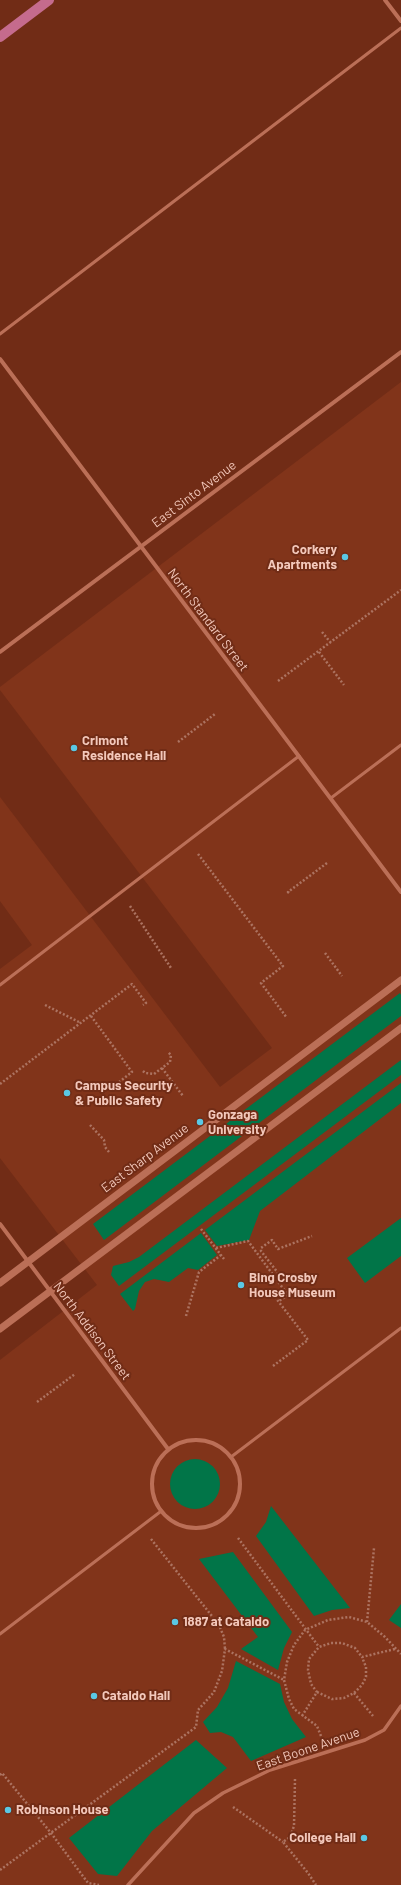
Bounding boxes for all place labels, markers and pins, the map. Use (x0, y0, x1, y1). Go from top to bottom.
place label: Corkery Apartments (268, 542, 337, 573)
marker: Corkery Apartments (340, 552, 350, 562)
place label: Crimont Residence Hall (82, 733, 166, 764)
marker: Crimont Residence Hall (69, 743, 79, 753)
place label: Campus Security & Public Safety (75, 1078, 173, 1109)
marker: Campus Security & Public Safety (62, 1088, 72, 1098)
place label: Gonzaga University (208, 1107, 266, 1138)
marker: Gonzaga University (195, 1117, 205, 1127)
place label: Bing Crosby House Museum (249, 1270, 336, 1301)
marker: Bing Crosby House Museum (236, 1280, 246, 1290)
place label: 1887 at Cataldo (183, 1614, 269, 1630)
marker: 1887 at Cataldo (170, 1617, 180, 1627)
place label: Cataldo Hall (102, 1688, 170, 1704)
marker: Cataldo Hall (89, 1691, 99, 1701)
place label: Robinson House (16, 1802, 109, 1818)
marker: Robinson House (3, 1805, 13, 1815)
place label: College Hall (289, 1830, 356, 1846)
marker: College Hall (359, 1833, 369, 1843)

